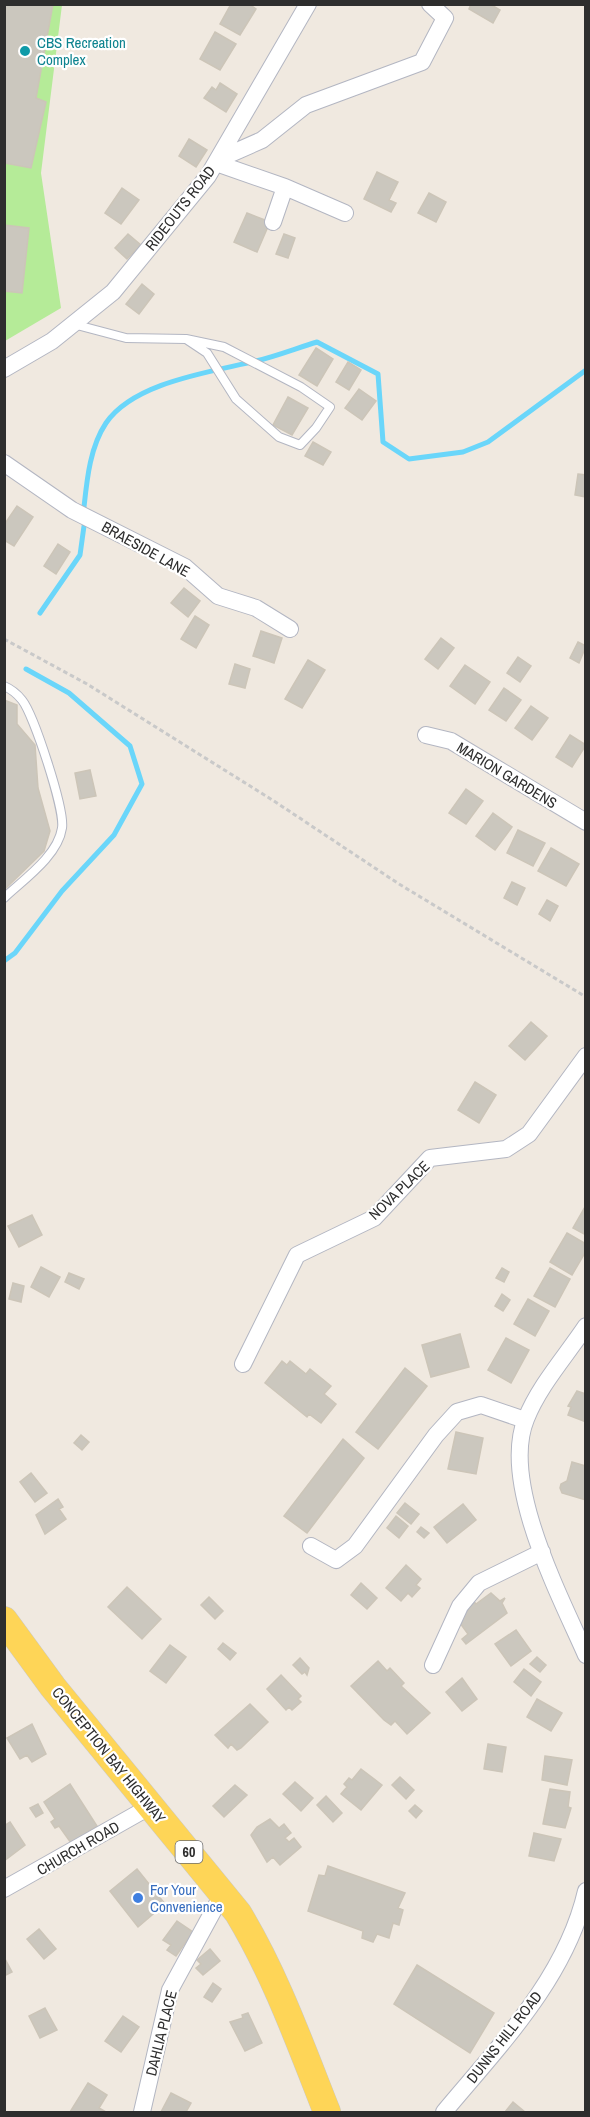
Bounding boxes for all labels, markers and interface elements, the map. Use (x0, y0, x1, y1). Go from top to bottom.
place label: CBS Recreation Complex (37, 32, 126, 70)
marker: CBS Recreation Complex (18, 44, 32, 58)
street label: RIDEOUTS ROAD (140, 161, 220, 255)
street label: BRAESIDE LANE (98, 516, 194, 582)
street label: MARION GARDENS (453, 737, 561, 813)
street label: NOVA PLACE (364, 1156, 434, 1224)
street label: CONCEPTION BAY HIGHWAY (47, 1682, 171, 1828)
street label: CHURCH ROAD (33, 1816, 123, 1880)
road number: 60 (176, 1841, 202, 1863)
place label: For Your Convenience (150, 1879, 223, 1917)
marker: For Your Convenience (131, 1891, 145, 1905)
street label: DUNNS HILL ROAD (461, 1986, 547, 2087)
street label: DAHLIA PLACE (140, 1988, 182, 2078)

